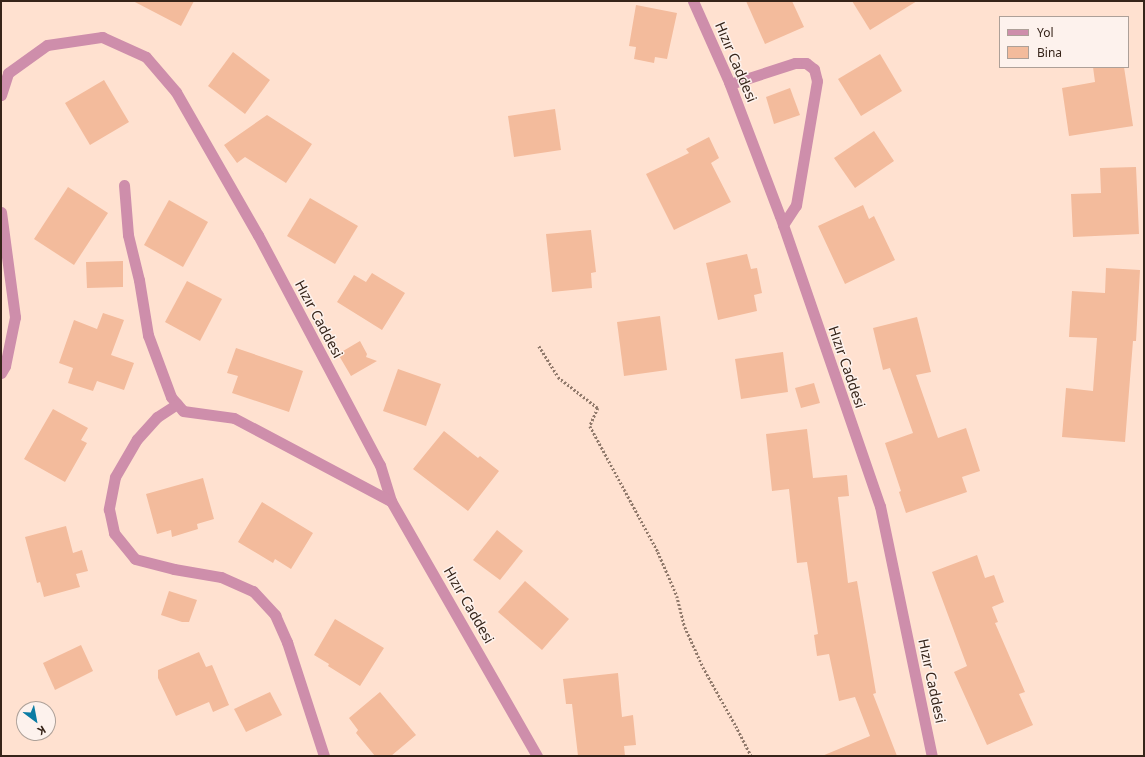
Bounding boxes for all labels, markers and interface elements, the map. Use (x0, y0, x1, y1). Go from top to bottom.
legend (999, 16, 1129, 68)
street label: Hızır Caddesi (712, 19, 760, 105)
text: Yol (1037, 24, 1054, 41)
text: Bina (1037, 44, 1062, 61)
street label: Hızır Caddesi (291, 277, 347, 361)
street label: Hızır Caddesi (825, 324, 869, 410)
street label: Hızır Caddesi (440, 564, 498, 646)
street label: Hızır Caddesi (915, 637, 949, 725)
north arrow (16, 701, 56, 741)
text: K (35, 722, 49, 739)

